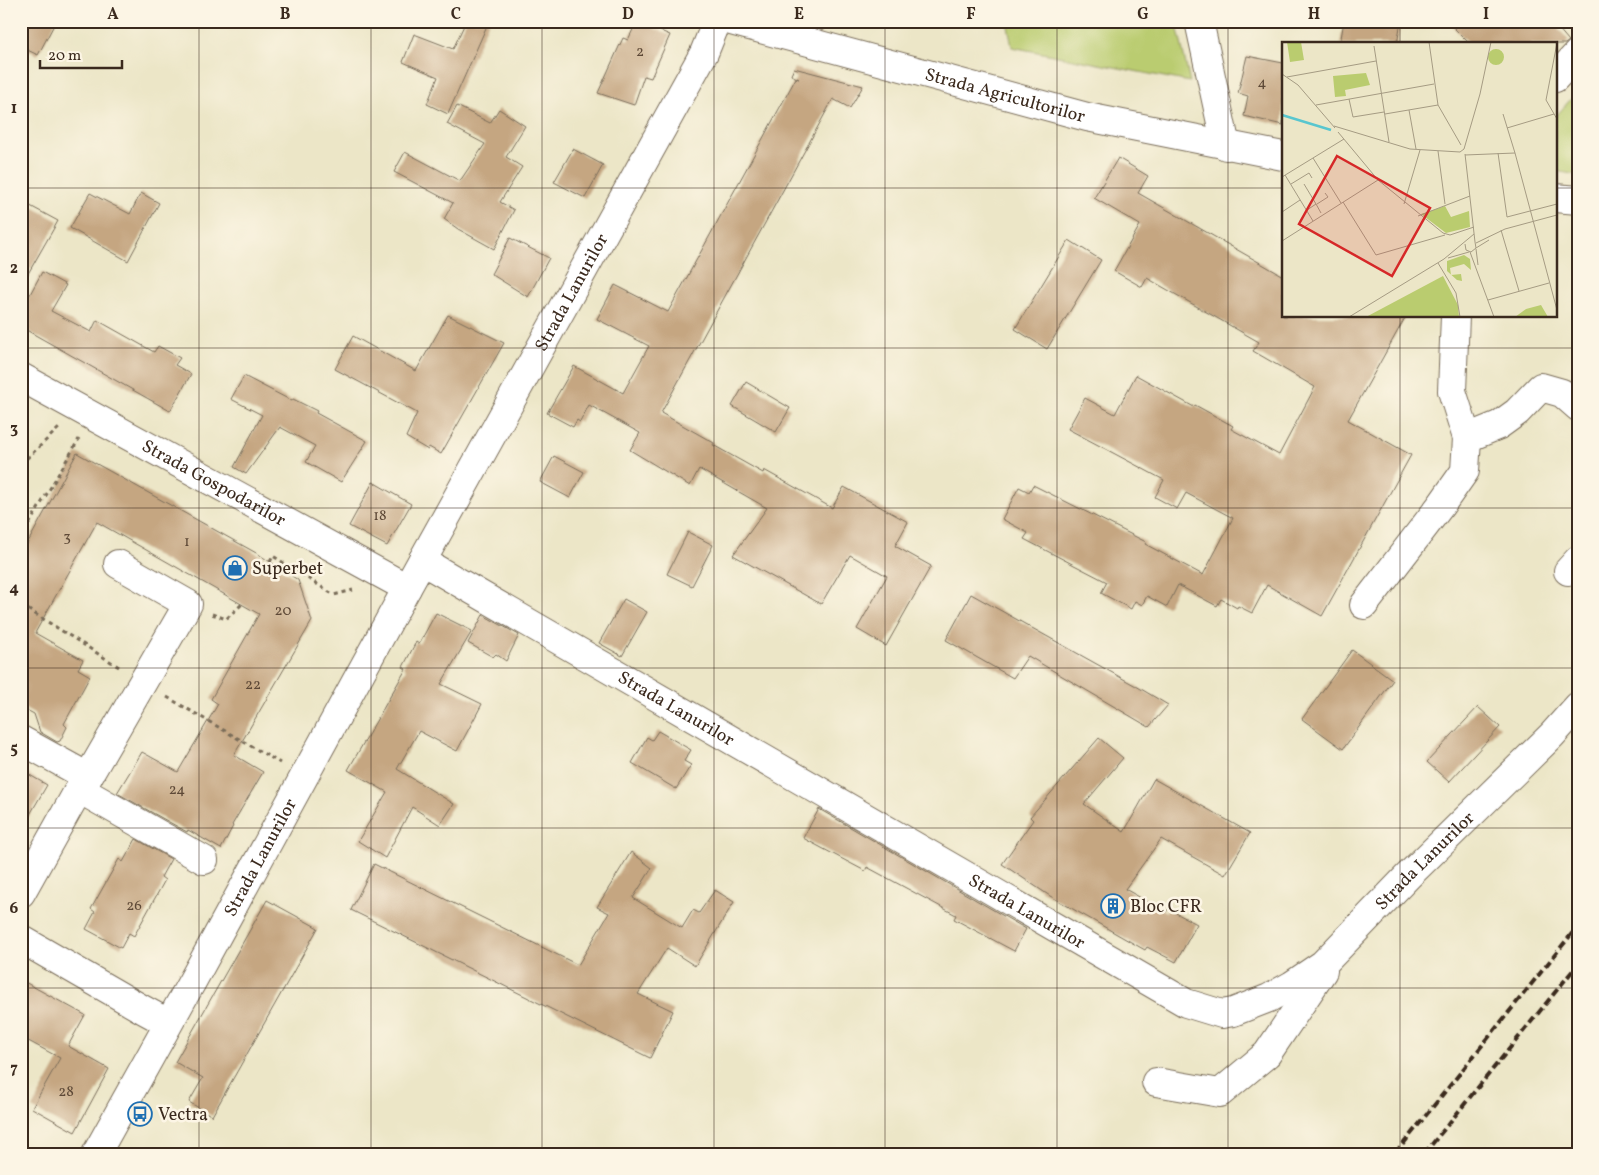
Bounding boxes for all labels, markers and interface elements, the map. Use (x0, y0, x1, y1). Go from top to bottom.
text: A (107, 4, 119, 26)
text: B (280, 4, 291, 26)
text: C (451, 4, 461, 26)
text: D (622, 4, 634, 26)
text: E (794, 4, 804, 26)
text: F (966, 4, 976, 26)
text: G (1137, 4, 1149, 26)
text: H (1308, 4, 1320, 26)
text: I (1483, 4, 1489, 26)
scale bar (40, 38, 122, 70)
house number: 2 (636, 42, 644, 63)
inset map (1282, 42, 1556, 318)
text: 20 m (48, 46, 81, 67)
street label: Strada Agricultorilor (922, 63, 1088, 130)
house number: 4 (1258, 73, 1267, 94)
text: 1 (11, 98, 17, 120)
street label: Strada Lanurilor (530, 229, 615, 356)
text: 2 (10, 258, 18, 280)
text: 3 (10, 418, 18, 440)
street label: Strada Gospodarilor (137, 434, 290, 534)
house number: 18 (373, 506, 387, 527)
house number: 3 (63, 527, 71, 548)
house number: 1 (184, 532, 190, 553)
shop icon: Superbet (222, 555, 248, 581)
place label: Superbet (252, 557, 323, 582)
text: 4 (9, 578, 19, 600)
house number: 20 (275, 601, 291, 622)
street label: Strada Lanurilor (613, 666, 739, 753)
house number: 22 (245, 675, 261, 696)
text: 5 (10, 738, 18, 760)
house number: 24 (169, 780, 185, 801)
street label: Strada Lanurilor (219, 794, 304, 921)
street label: Strada Lanurilor (1370, 806, 1481, 917)
street label: Strada Lanurilor (963, 869, 1090, 956)
building icon: Bloc CFR (1100, 893, 1126, 919)
place label: Bloc CFR (1130, 895, 1202, 920)
house number: 26 (126, 896, 142, 917)
text: 6 (10, 898, 19, 920)
text: 7 (10, 1058, 18, 1080)
house number: 28 (58, 1082, 74, 1103)
bus stop icon: Vectra (127, 1101, 153, 1127)
place label: Vectra (158, 1103, 208, 1128)

